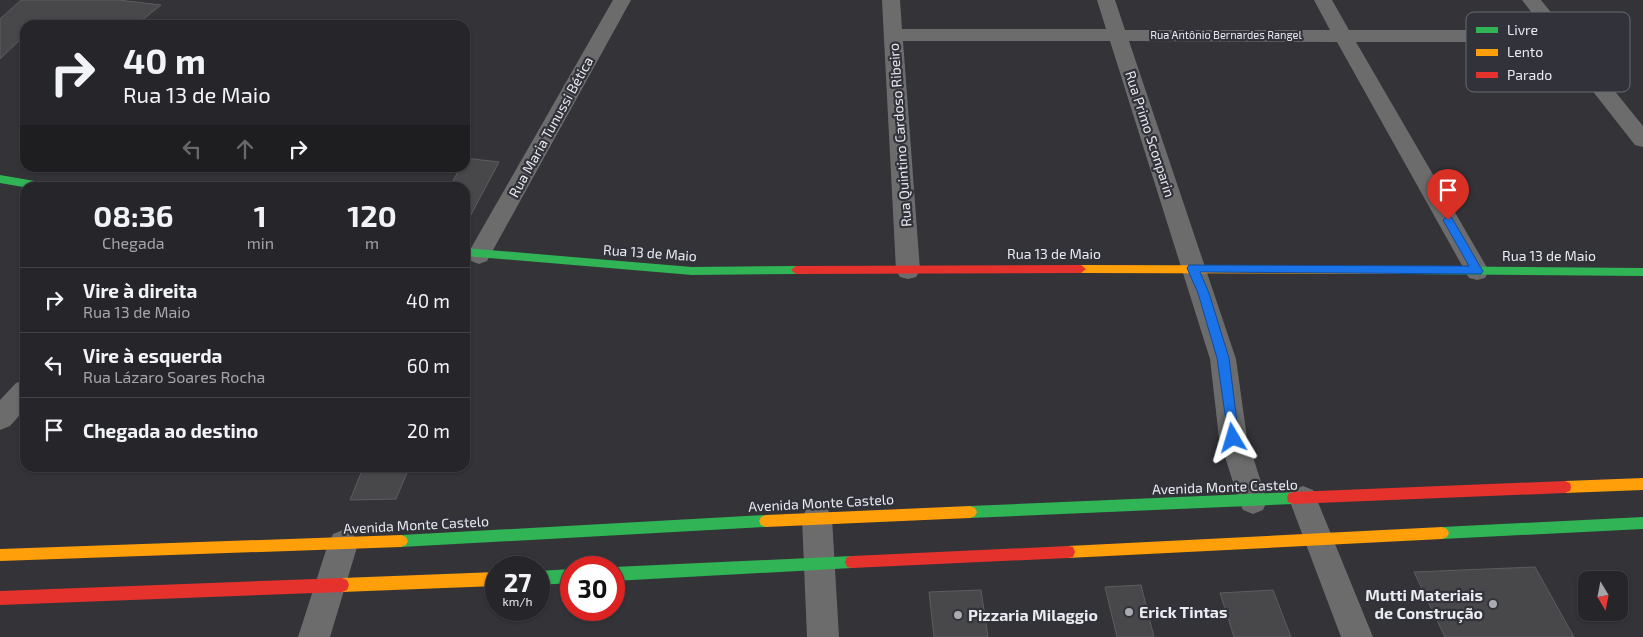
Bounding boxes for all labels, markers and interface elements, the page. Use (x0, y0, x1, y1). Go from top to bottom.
legend (1466, 12, 1630, 92)
text: Livre (1507, 21, 1538, 38)
street label: Rua Antônio Bernardes Rangel (1150, 28, 1302, 41)
text: 40 m (123, 39, 206, 81)
icon: right (40, 40, 105, 105)
street label: Rua Quintino Cardoso Ribeiro (885, 43, 914, 227)
text: Lento (1507, 43, 1543, 60)
street label: Rua Maria Tunussi Bética (505, 53, 596, 200)
text: Parado (1507, 66, 1552, 83)
street label: Rua Primo Sconparin (1122, 69, 1179, 199)
text: Rua 13 de Maio (123, 81, 271, 107)
icon: left (178, 135, 206, 163)
icon: ahead (231, 135, 259, 163)
icon: right (284, 135, 312, 163)
pin (1427, 169, 1469, 220)
icon: arrive (1434, 176, 1462, 204)
text: 08:36 (93, 197, 173, 233)
text: 1 (254, 197, 267, 233)
text: 120 (347, 197, 397, 233)
text: Chegada (102, 233, 165, 252)
text: min (247, 233, 274, 252)
text: m (365, 233, 379, 252)
street label: Rua 13 de Maio (603, 241, 698, 264)
street label: Rua 13 de Maio (1007, 245, 1101, 262)
street label: Rua 13 de Maio (1502, 247, 1596, 264)
text: Vire à direita (83, 279, 197, 302)
icon: right (40, 286, 68, 314)
text: 40 m (406, 289, 450, 312)
text: Rua 13 de Maio (83, 302, 190, 321)
text: Vire à esquerda (83, 344, 222, 367)
icon: left (40, 351, 68, 379)
text: 60 m (407, 354, 450, 377)
text: Rua Lázaro Soares Rocha (83, 367, 265, 386)
position arrow (1206, 411, 1258, 463)
icon: arrive (40, 416, 68, 444)
text: Chegada ao destino (83, 419, 258, 442)
text: 20 m (407, 419, 450, 442)
street label: Avenida Monte Castelo (1152, 475, 1298, 498)
street label: Avenida Monte Castelo (748, 490, 894, 515)
street label: Avenida Monte Castelo (343, 512, 489, 537)
speed limit sign: 30 (560, 556, 625, 621)
text: 27 (504, 567, 531, 597)
north arrow (1578, 571, 1628, 621)
map controls (1578, 571, 1628, 621)
place label: Mutti Materiais de Construção (1365, 585, 1483, 624)
text: km/h (503, 594, 532, 608)
marker: Mutti Materiais de Construção (1487, 598, 1499, 610)
place label: Erick Tintas (1139, 602, 1227, 621)
place label: Pizzaria Milaggio (968, 605, 1098, 624)
marker: Erick Tintas (1123, 606, 1135, 618)
marker: Pizzaria Milaggio (952, 609, 964, 621)

